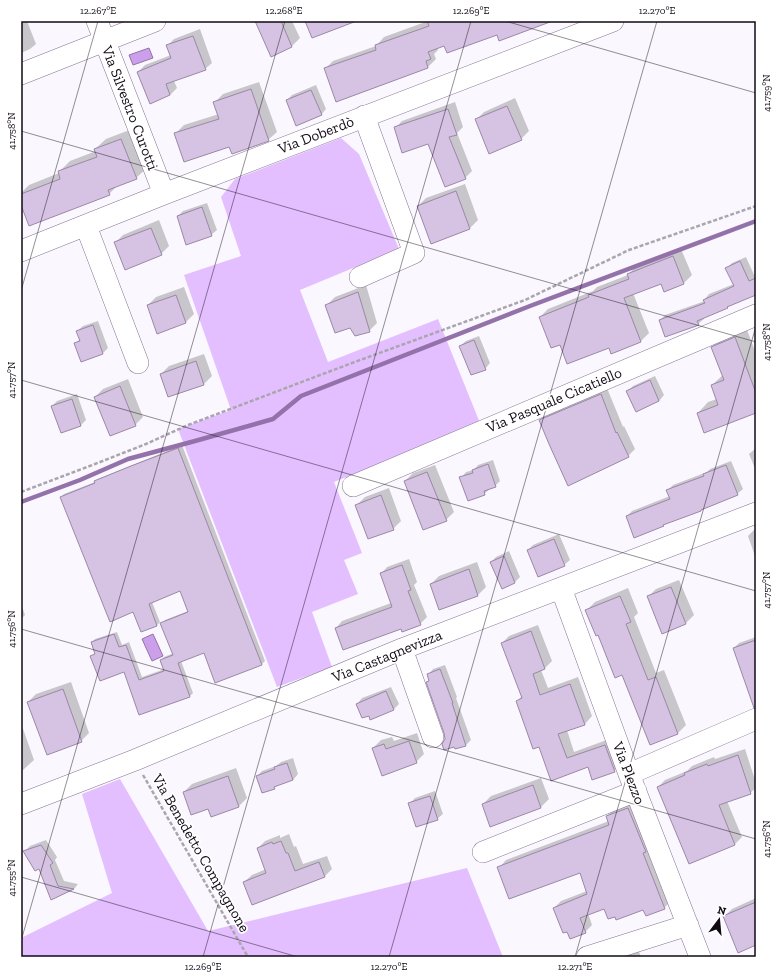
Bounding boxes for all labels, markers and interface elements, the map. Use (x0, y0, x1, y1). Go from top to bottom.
text: 12.267°E (80, 5, 116, 17)
text: 12.268°E (266, 5, 303, 17)
text: 12.269°E (453, 5, 489, 17)
text: 12.270°E (639, 5, 675, 17)
street label: Via Silvestro Curotti (98, 42, 162, 173)
text: 41.759°N (761, 74, 773, 112)
text: 41.758°N (6, 112, 18, 150)
street label: Via Doberdò (275, 112, 357, 158)
text: 41.758°N (761, 323, 773, 361)
text: 41.757°N (6, 361, 18, 398)
street label: Via Pasquale Cicatiello (483, 363, 625, 437)
text: 41.757°N (761, 571, 773, 608)
text: 41.756°N (6, 610, 18, 648)
street label: Via Castagnevizza (328, 626, 445, 687)
street label: Via Plezzo (608, 738, 649, 807)
street label: Via Benedetto Compagnone (148, 770, 254, 935)
text: 41.756°N (761, 820, 773, 858)
text: 41.755°N (6, 859, 18, 897)
north arrow (699, 900, 739, 940)
text: N (716, 903, 728, 918)
text: 12.269°E (185, 961, 221, 973)
text: 12.270°E (371, 961, 407, 973)
text: 12.271°E (558, 961, 592, 973)

